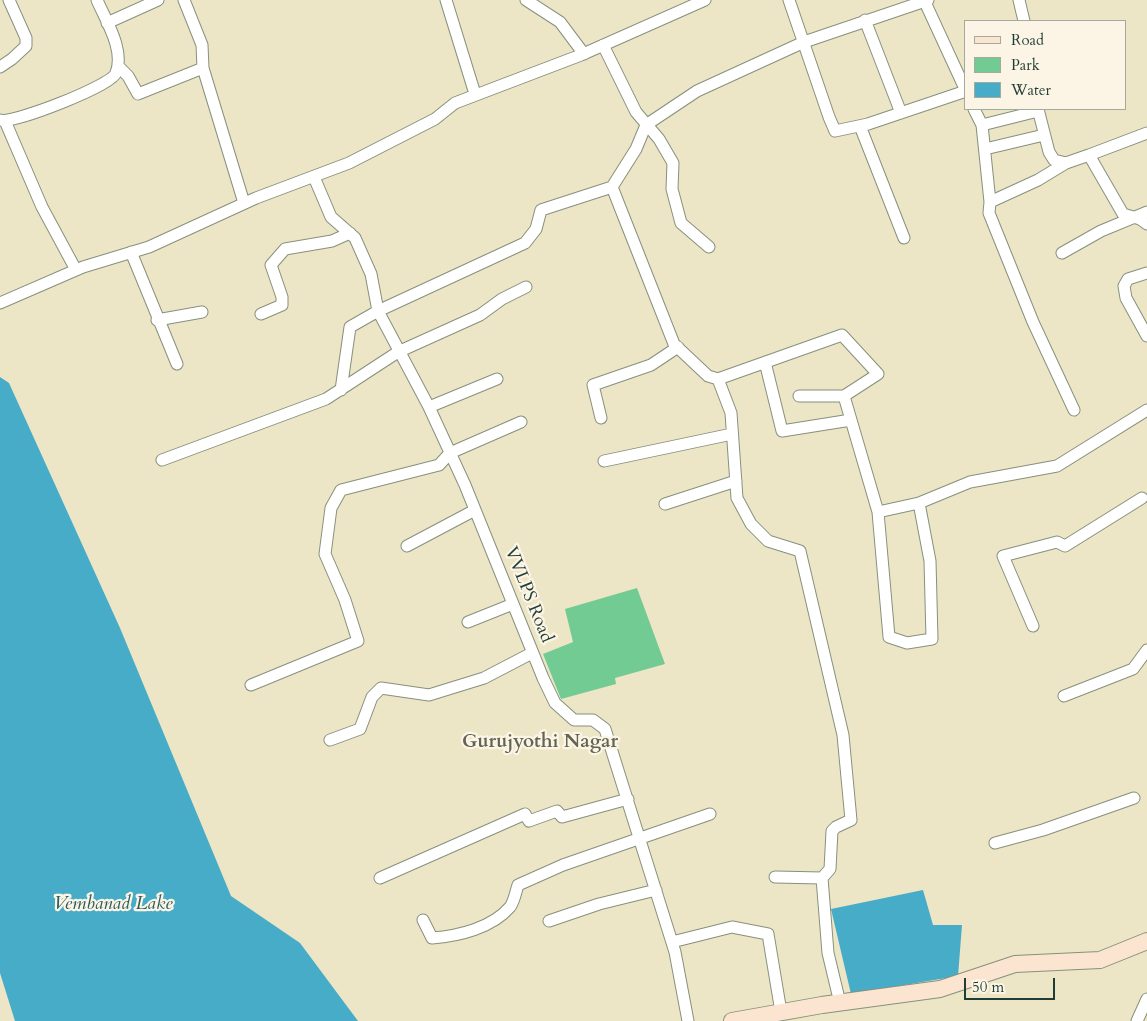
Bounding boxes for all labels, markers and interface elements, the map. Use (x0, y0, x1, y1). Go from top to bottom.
legend (964, 20, 1127, 110)
text: Road (1011, 30, 1044, 50)
text: Park (1011, 55, 1040, 75)
text: Water (1011, 80, 1051, 100)
street label: VVLPS Road (499, 544, 557, 646)
district label: Gurujyothi Nagar (462, 732, 618, 754)
water label: Vembanad Lake (53, 894, 173, 916)
scale bar (967, 968, 1058, 1000)
text: 50 m (972, 977, 1004, 997)

